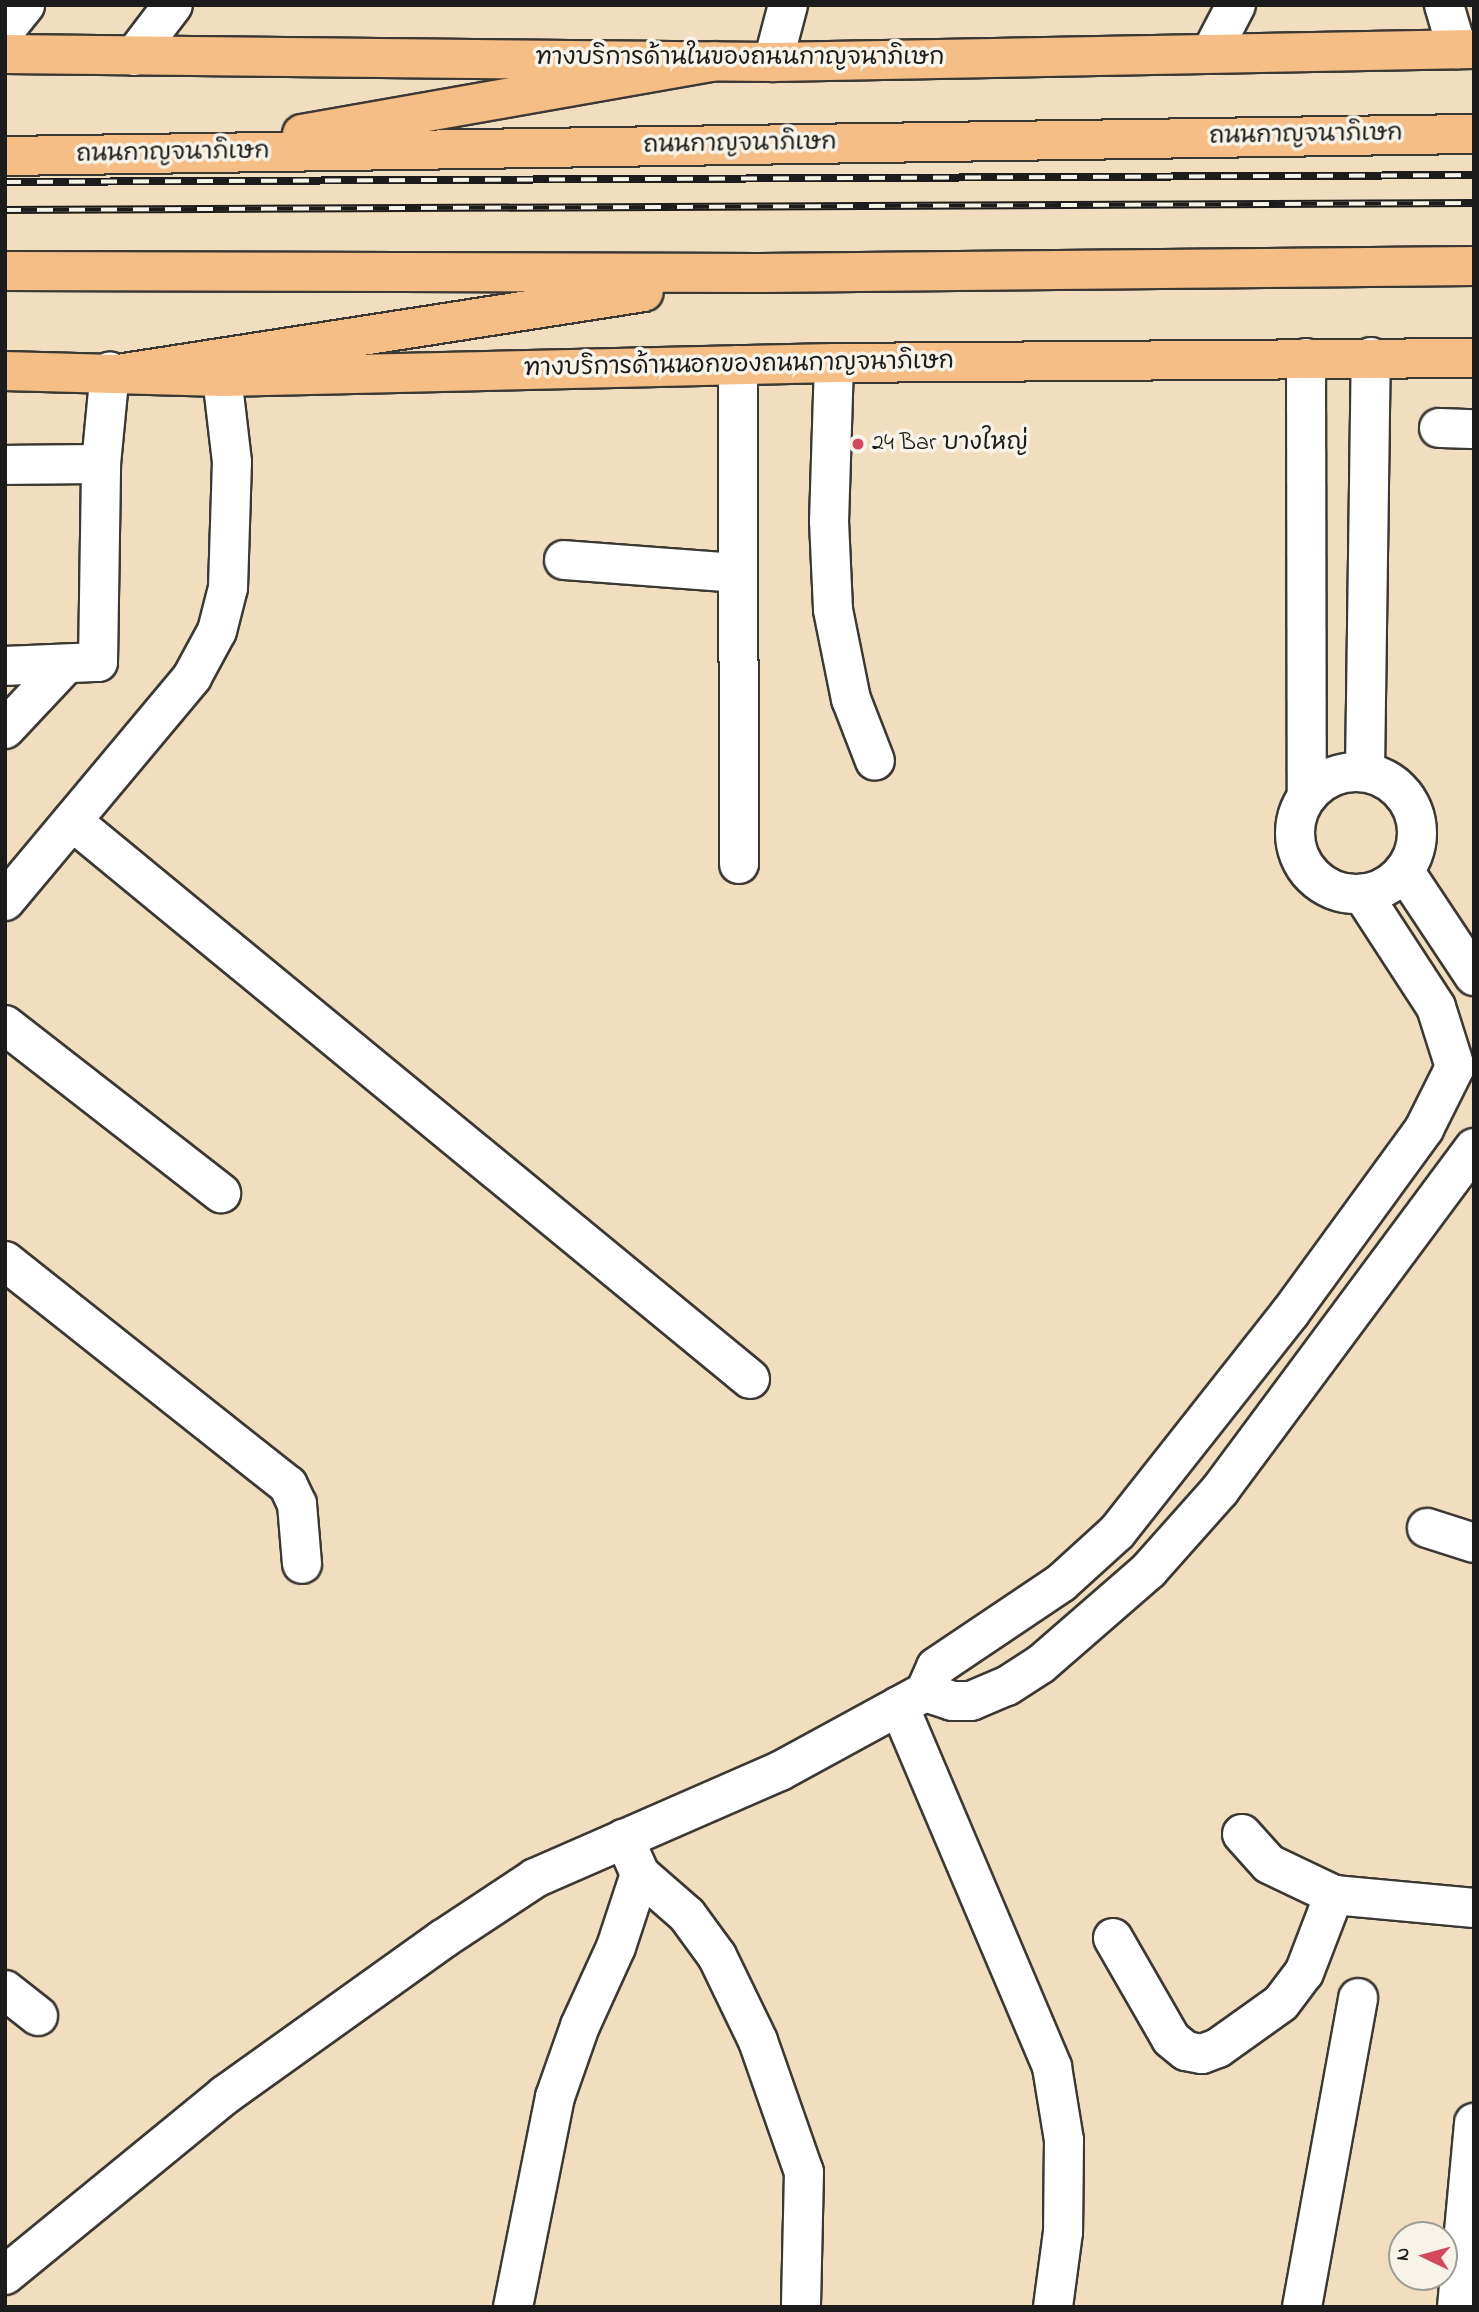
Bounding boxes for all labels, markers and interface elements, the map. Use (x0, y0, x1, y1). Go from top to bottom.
street label: ทางบริการด้านในของถนนกาญจนาภิเษก (536, 45, 944, 73)
street label: ถนนกาญจนาภิเษก (1209, 120, 1403, 152)
street label: ถนนกาญจนาภิเษก (643, 129, 837, 161)
street label: ถนนกาญจนาภิเษก (76, 138, 270, 170)
street label: ทางบริการด้านนอกของถนนกาญจนาภิเษก (524, 348, 954, 384)
place label: 24 Bar บางใหญ่ (872, 430, 1028, 458)
marker: 24 Bar บางใหญ่ (850, 436, 866, 452)
north arrow (1388, 2221, 1458, 2291)
text: N (1390, 2247, 1418, 2262)

